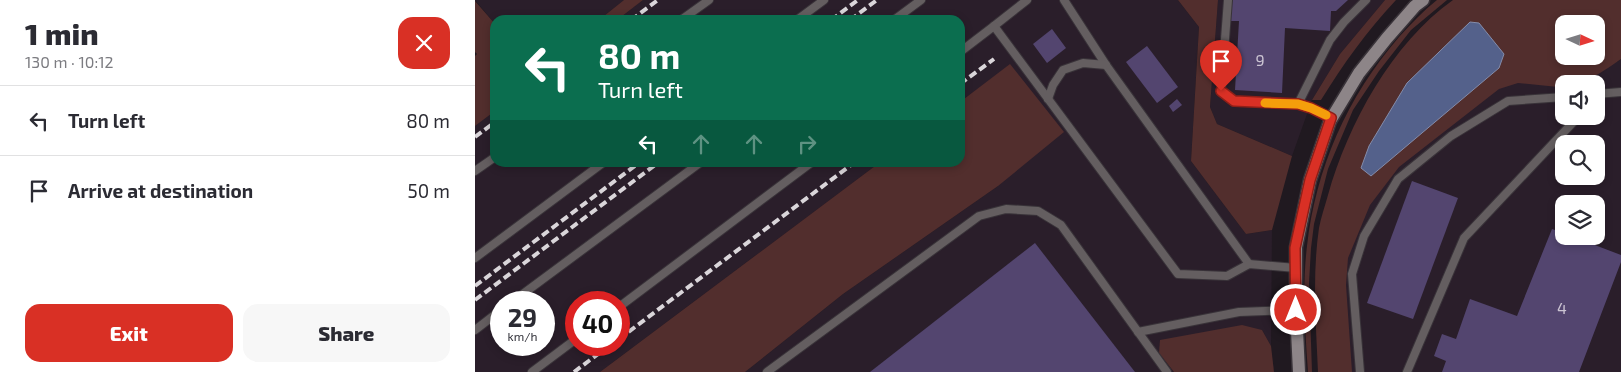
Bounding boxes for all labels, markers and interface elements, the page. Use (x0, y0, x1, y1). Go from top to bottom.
text: 1 min (25, 15, 99, 51)
north arrow (1555, 15, 1605, 65)
map controls (1555, 15, 1605, 245)
button: close (398, 17, 450, 69)
text: 80 m (598, 34, 680, 76)
icon: left (515, 35, 580, 100)
pin (1200, 40, 1242, 91)
icon: arrive (1207, 47, 1235, 75)
house number: 9 (1255, 50, 1265, 69)
text: 130 m · 10:12 (25, 52, 114, 71)
button: sound (1555, 75, 1605, 125)
text: Turn left (598, 76, 683, 102)
icon: left (25, 107, 53, 135)
text: Turn left (68, 109, 145, 132)
text: 80 m (406, 109, 450, 132)
icon: left (634, 130, 662, 158)
icon: ahead (687, 130, 715, 158)
icon: ahead (740, 130, 768, 158)
icon: right (793, 130, 821, 158)
button: search (1555, 135, 1605, 185)
icon: arrive (25, 177, 53, 205)
text: Arrive at destination (68, 179, 253, 202)
text: 50 m (407, 179, 450, 202)
button: layers (1555, 195, 1605, 245)
position arrow (1269, 283, 1321, 335)
speed limit sign: 40 (565, 291, 630, 356)
house number: 4 (1557, 298, 1567, 317)
text: 29 (508, 302, 537, 332)
button: Exit (25, 304, 233, 362)
button: Share (243, 304, 450, 362)
text: km/h (508, 329, 537, 343)

